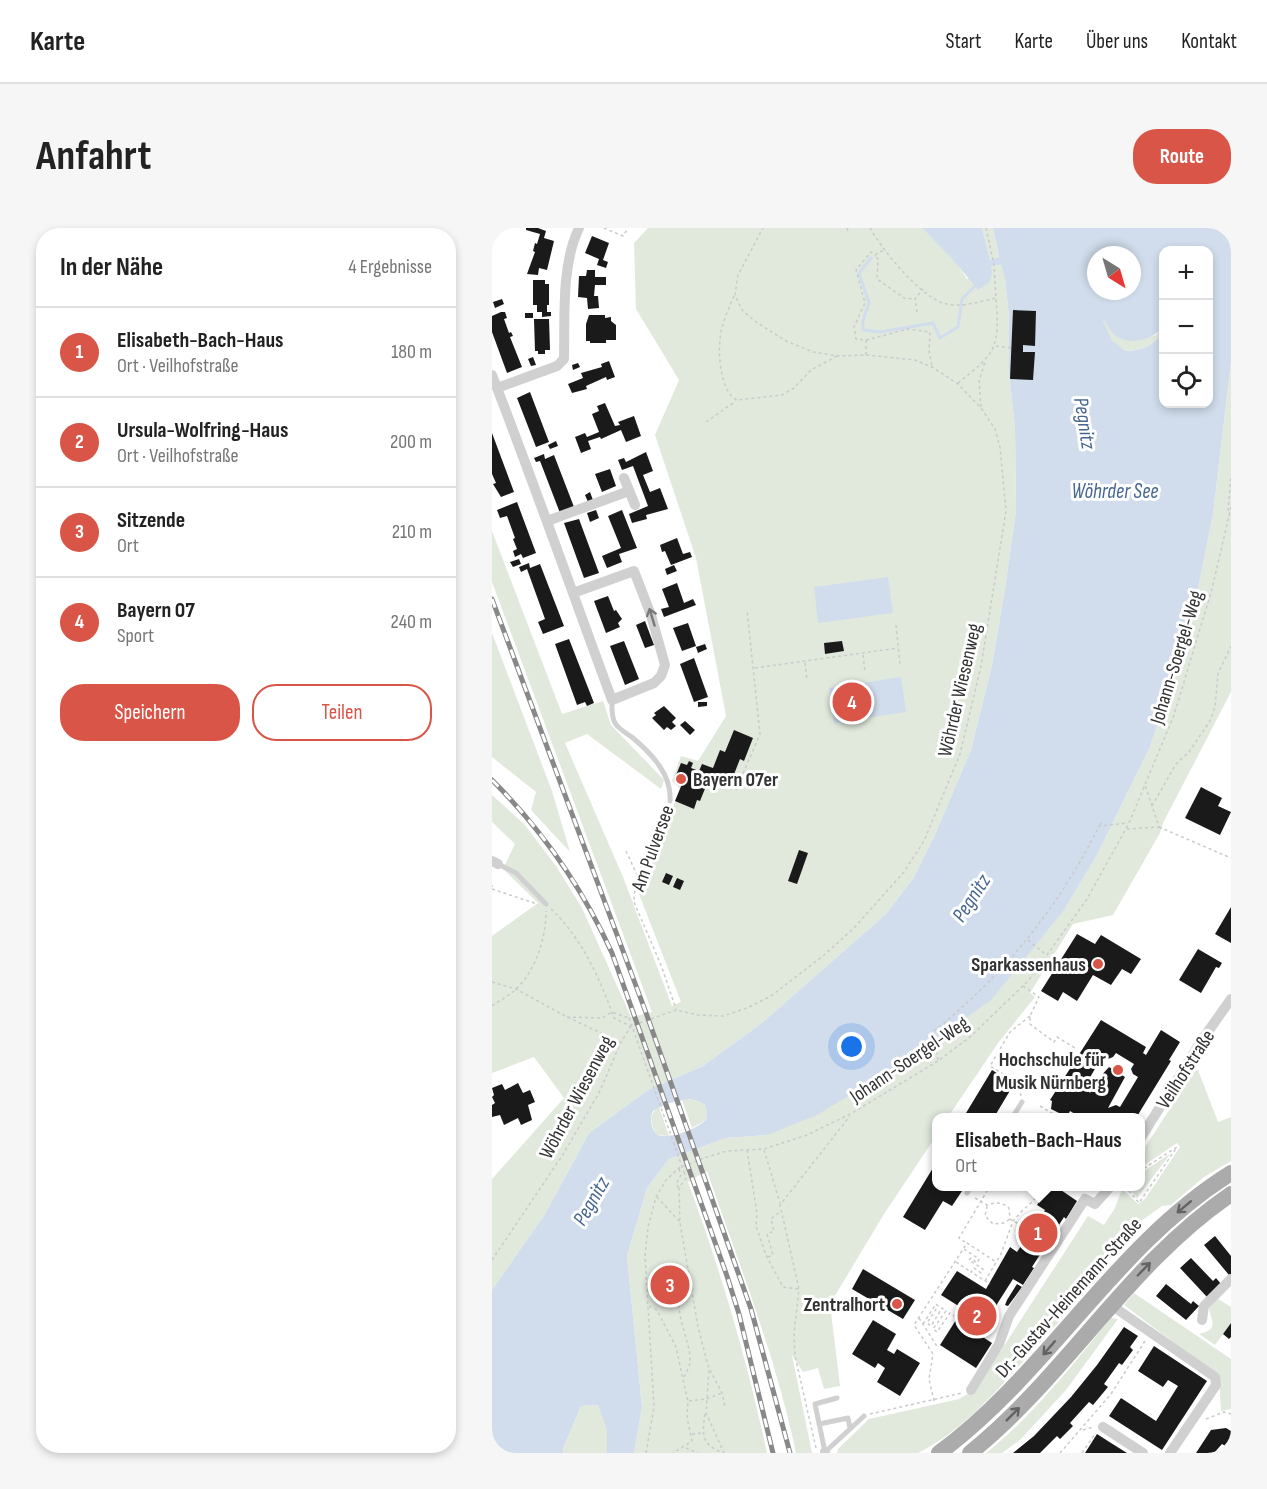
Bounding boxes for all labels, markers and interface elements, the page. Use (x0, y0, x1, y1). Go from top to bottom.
text: Karte (30, 25, 85, 58)
text: Start (945, 29, 982, 54)
text: Karte (1015, 29, 1053, 54)
text: Über uns (1086, 29, 1148, 54)
text: Kontakt (1181, 29, 1237, 54)
button: Route (1133, 129, 1231, 184)
text: Anfahrt (36, 131, 151, 182)
north arrow (1087, 246, 1141, 300)
map controls (1159, 246, 1213, 408)
button: + (1159, 246, 1213, 300)
text: In der Nähe (60, 252, 163, 283)
text: 4 Ergebnisse (348, 255, 432, 279)
button: − (1159, 300, 1213, 354)
text: Elisabeth-Bach-Haus (117, 327, 283, 354)
text: 1 (76, 340, 83, 364)
text: 180 m (391, 340, 432, 364)
text: Ort · Veilhofstraße (117, 354, 239, 378)
button: locate (1159, 354, 1213, 408)
water label: Pegnitz (1068, 396, 1101, 451)
text: Ursula-Wolfring-Haus (117, 417, 288, 444)
text: 2 (75, 430, 84, 454)
text: 200 m (390, 430, 432, 454)
text: Ort · Veilhofstraße (117, 444, 239, 468)
water label: Wöhrder See (1071, 479, 1159, 504)
text: Sitzende (117, 507, 185, 534)
text: 3 (75, 520, 84, 544)
text: 210 m (392, 520, 432, 544)
text: Ort (117, 534, 139, 558)
street label: Johann-Soergel-Weg (1145, 588, 1209, 728)
text: Bayern 07 (117, 597, 195, 624)
one-way arrow (645, 608, 656, 627)
text: 4 (75, 610, 84, 634)
text: 240 m (391, 610, 432, 634)
street label: Wöhrder Wiesenweg (933, 621, 987, 759)
text: Sport (117, 624, 154, 648)
pin: 4 (832, 680, 872, 724)
button: Speichern (60, 684, 240, 741)
button: Teilen (252, 684, 432, 741)
place label: Bayern 07er (693, 768, 778, 792)
marker: Bayern 07er (674, 772, 688, 786)
street label: Am Pulversee (626, 802, 680, 896)
water label: Pegnitz (947, 869, 996, 927)
place label: Sparkassenhaus (971, 953, 1086, 977)
marker: Sparkassenhaus (1091, 957, 1105, 971)
street label: Johann-Soergel-Weg (845, 1011, 974, 1109)
street label: Veilhofstraße (1151, 1026, 1220, 1114)
street label: Wöhrder Wiesenweg (534, 1032, 619, 1163)
your location (837, 1032, 866, 1061)
place label: Hochschule für Musik Nürnberg (995, 1048, 1107, 1095)
marker: Hochschule für Musik Nürnberg (1111, 1063, 1125, 1077)
popup (932, 1113, 1145, 1191)
text: Elisabeth-Bach-Haus (955, 1127, 1122, 1154)
text: Ort (955, 1154, 977, 1178)
water label: Pegnitz (568, 1172, 616, 1230)
one-way arrow (1177, 1200, 1192, 1214)
pin: 1 (1018, 1210, 1058, 1256)
street label: Dr.-Gustav-Heinemann-Straße (991, 1213, 1147, 1383)
pin: 3 (650, 1262, 690, 1308)
one-way arrow (1137, 1262, 1151, 1277)
place label: Zentralhort (803, 1293, 885, 1317)
pin: 2 (958, 1294, 996, 1338)
marker: Zentralhort (890, 1297, 904, 1311)
one-way arrow (1042, 1340, 1056, 1355)
one-way arrow (1006, 1407, 1021, 1421)

